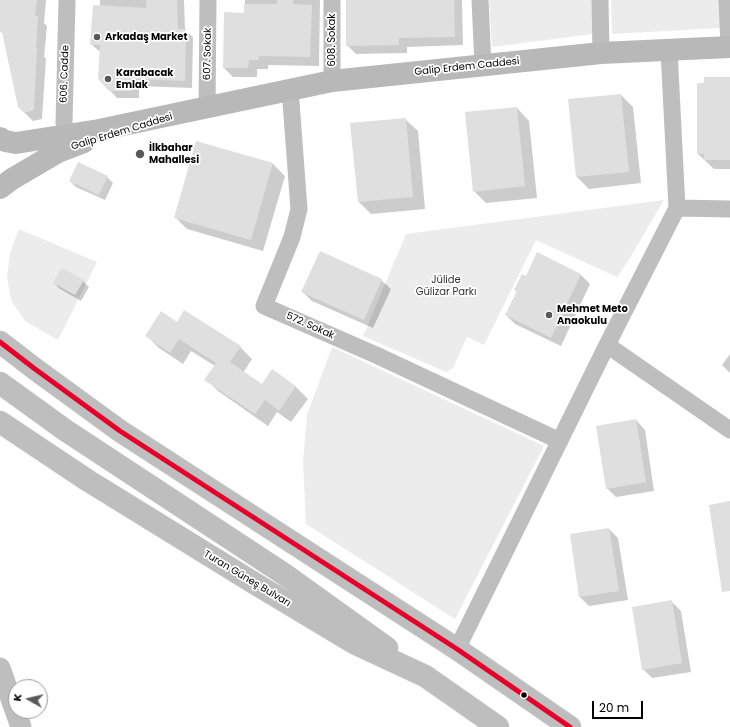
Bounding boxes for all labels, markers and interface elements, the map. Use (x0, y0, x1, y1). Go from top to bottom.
street label: 608. Sokak (326, 13, 338, 67)
street label: 607. Sokak (202, 28, 214, 80)
place label: Arkadaş Market (105, 31, 188, 43)
marker: Arkadaş Market (92, 32, 102, 42)
street label: 606. Cadde (58, 45, 72, 103)
street label: Galip Erdem Caddesi (414, 56, 520, 78)
place label: Karabacak Emlak (116, 67, 173, 90)
marker: Karabacak Emlak (103, 74, 113, 84)
street label: Galip Erdem Caddesi (70, 111, 174, 153)
place label: İlkbahar Mahallesi (149, 142, 199, 166)
marker: İlkbahar Mahallesi (134, 148, 146, 160)
park label: Jülide Gülizar Parkı (416, 274, 476, 298)
place label: Mehmet Meto Anaokulu (557, 303, 628, 326)
street label: 572. Sokak (284, 310, 336, 342)
marker: Mehmet Meto Anaokulu (544, 310, 554, 320)
street label: Turan Güneş Bulvarı (201, 548, 293, 610)
north arrow (8, 679, 48, 719)
unlabelled marker (519, 690, 529, 700)
text: K (9, 693, 26, 702)
scale bar (594, 693, 645, 719)
text: 20 m (599, 699, 629, 716)

